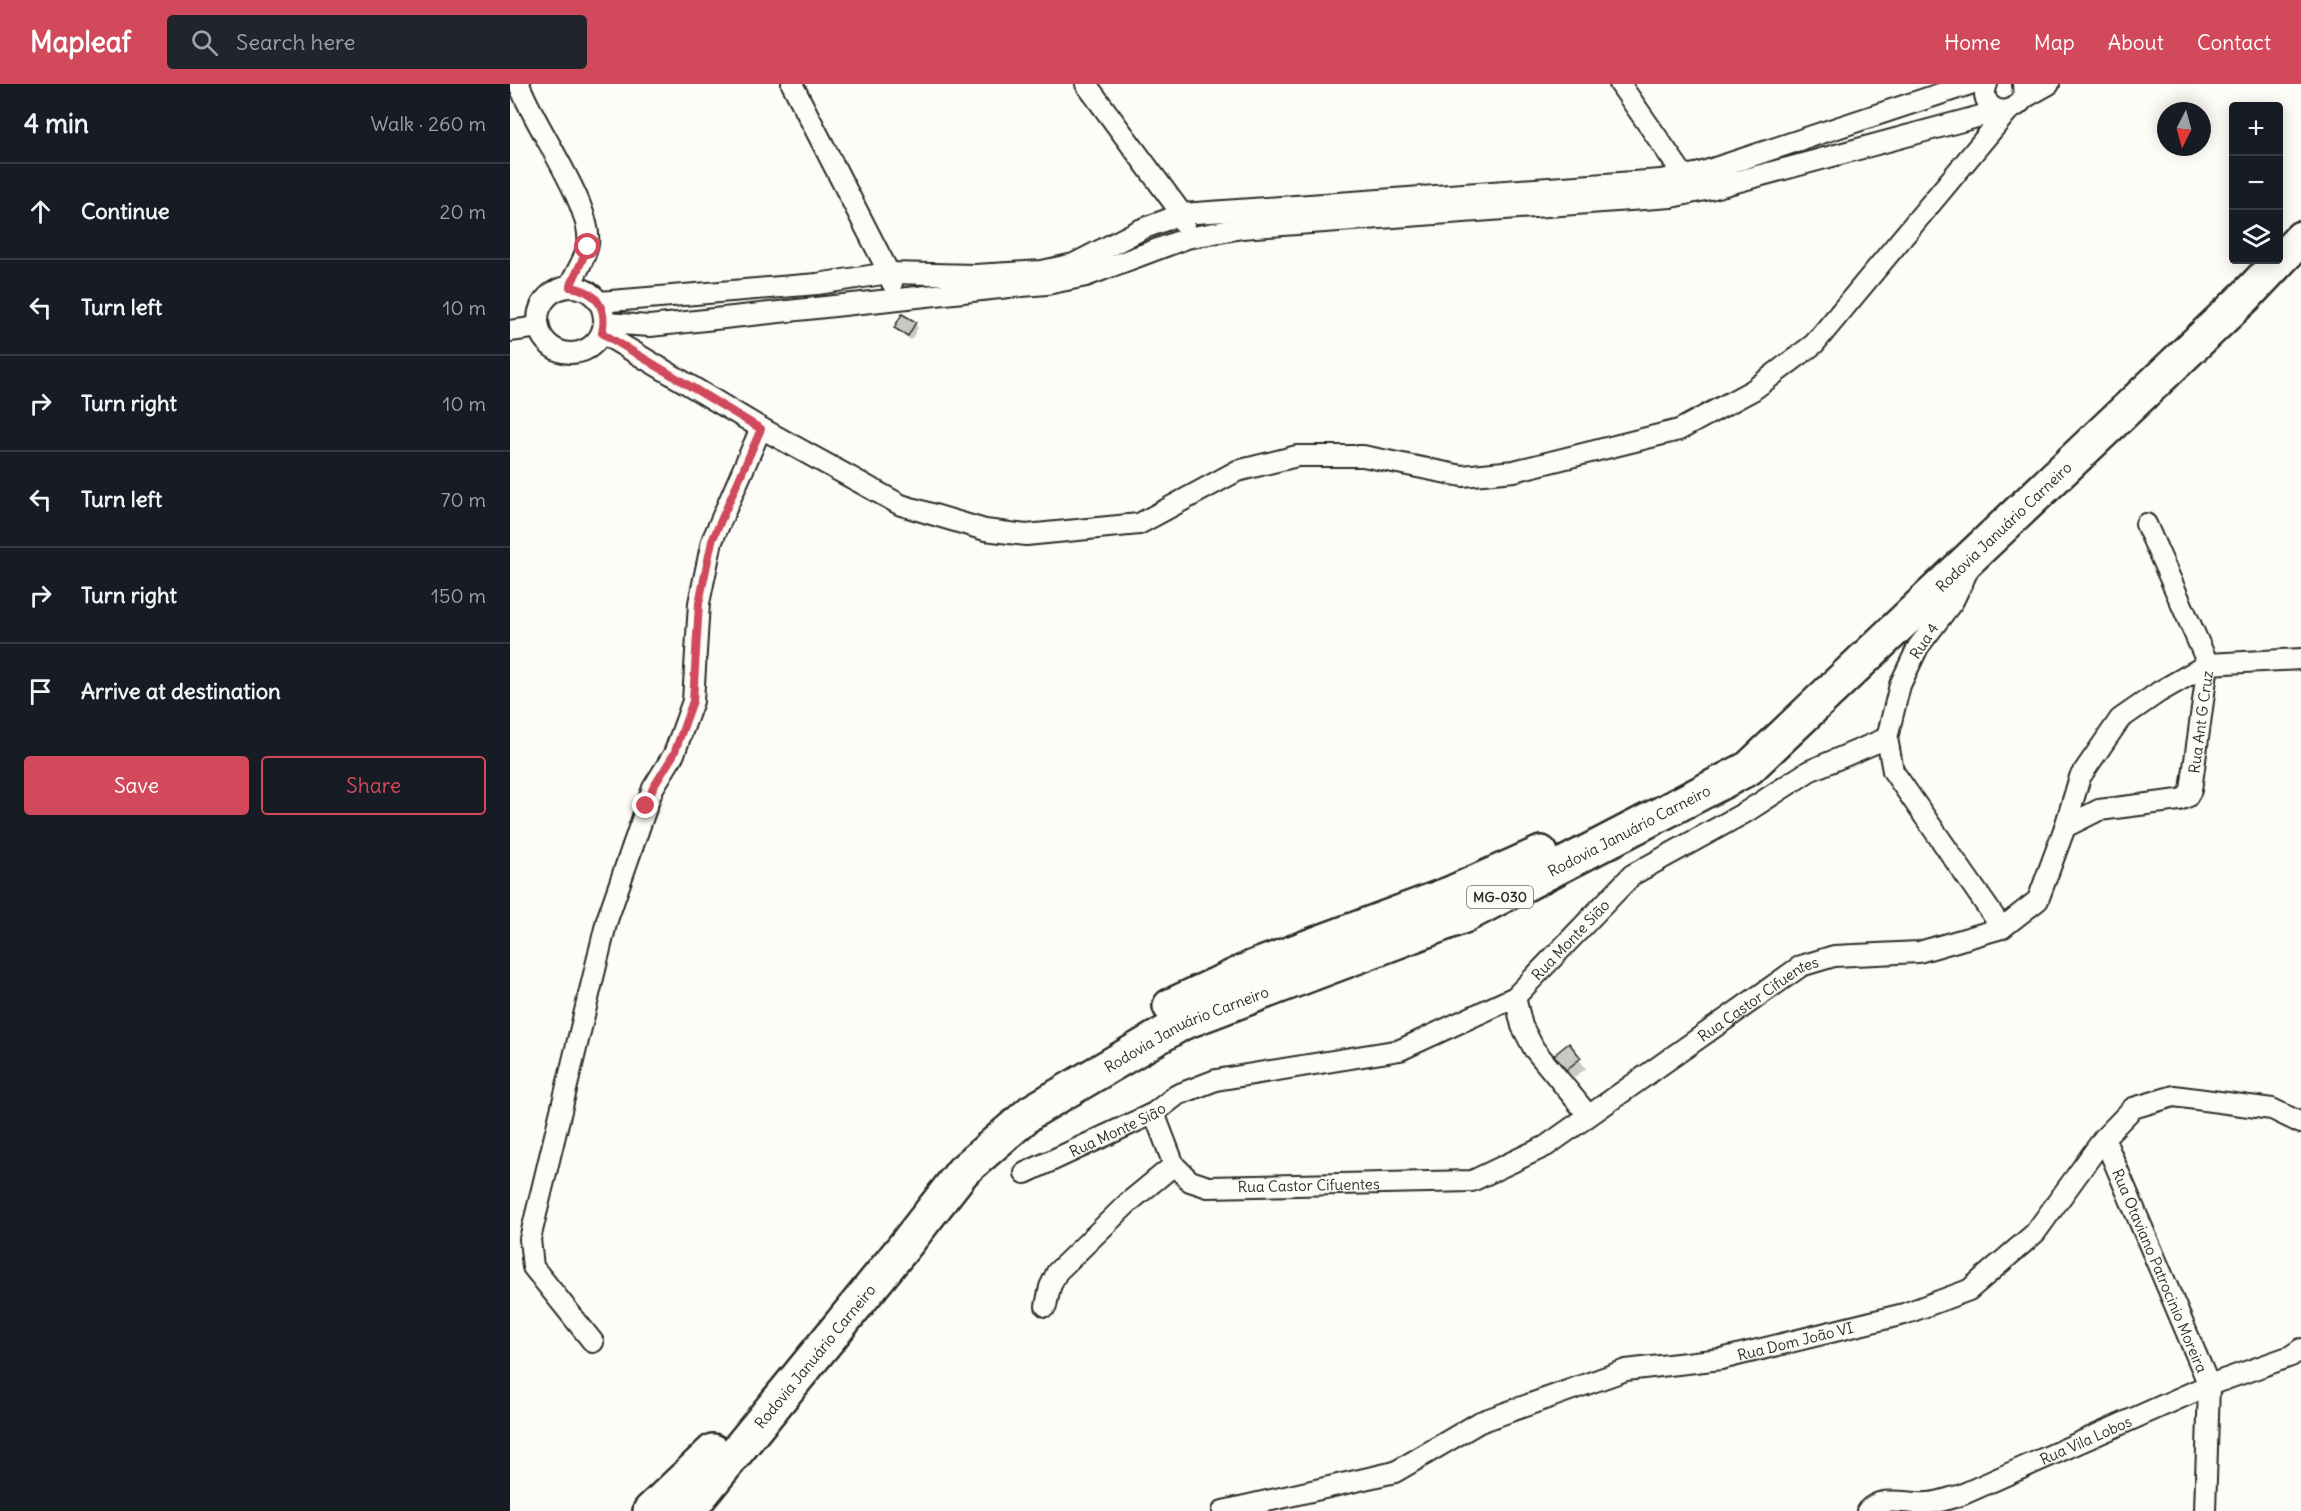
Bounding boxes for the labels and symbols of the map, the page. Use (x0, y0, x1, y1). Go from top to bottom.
north arrow (2157, 102, 2211, 156)
route start (574, 233, 600, 259)
street label: Rodovia Januário Carneiro (1931, 457, 2075, 596)
street label: Rua 4 (1905, 619, 1943, 663)
street label: Rua Ant G Cruz (2184, 669, 2217, 774)
street label: Rodovia Januário Carneiro (1544, 780, 1713, 880)
route end (632, 792, 658, 818)
road number: MG-030 (1467, 886, 1533, 908)
street label: Rua Monte Sião (1527, 895, 1613, 984)
street label: Rua Castor Cifuentes (1694, 952, 1821, 1045)
street label: Rodovia Januário Carneiro (1101, 982, 1271, 1076)
street label: Rua Monte Sião (1066, 1098, 1169, 1161)
street label: Rua Otaviano Patrocinio Moreira (2109, 1166, 2212, 1376)
street label: Rua Castor Cifuentes (1237, 1174, 1380, 1196)
street label: Rodovia Januário Carneiro (750, 1280, 879, 1432)
street label: Rua Dom João VI (1735, 1317, 1855, 1364)
street label: Rua Vila Lobos (2037, 1411, 2135, 1468)

